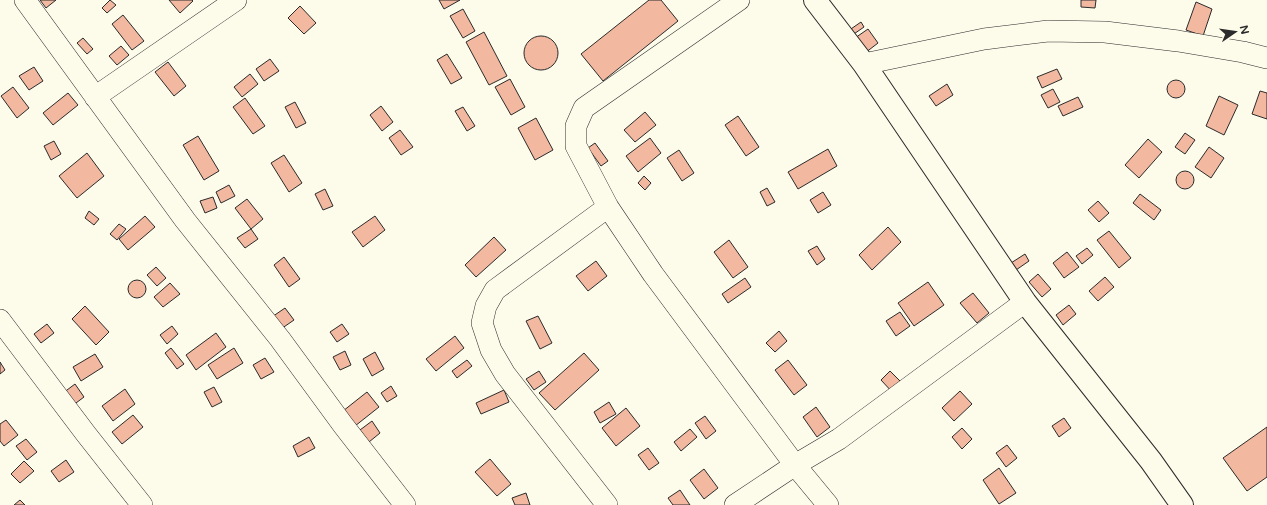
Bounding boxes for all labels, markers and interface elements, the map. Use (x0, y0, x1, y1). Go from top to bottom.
north arrow (1215, 12, 1255, 52)
text: N (1237, 24, 1252, 36)

